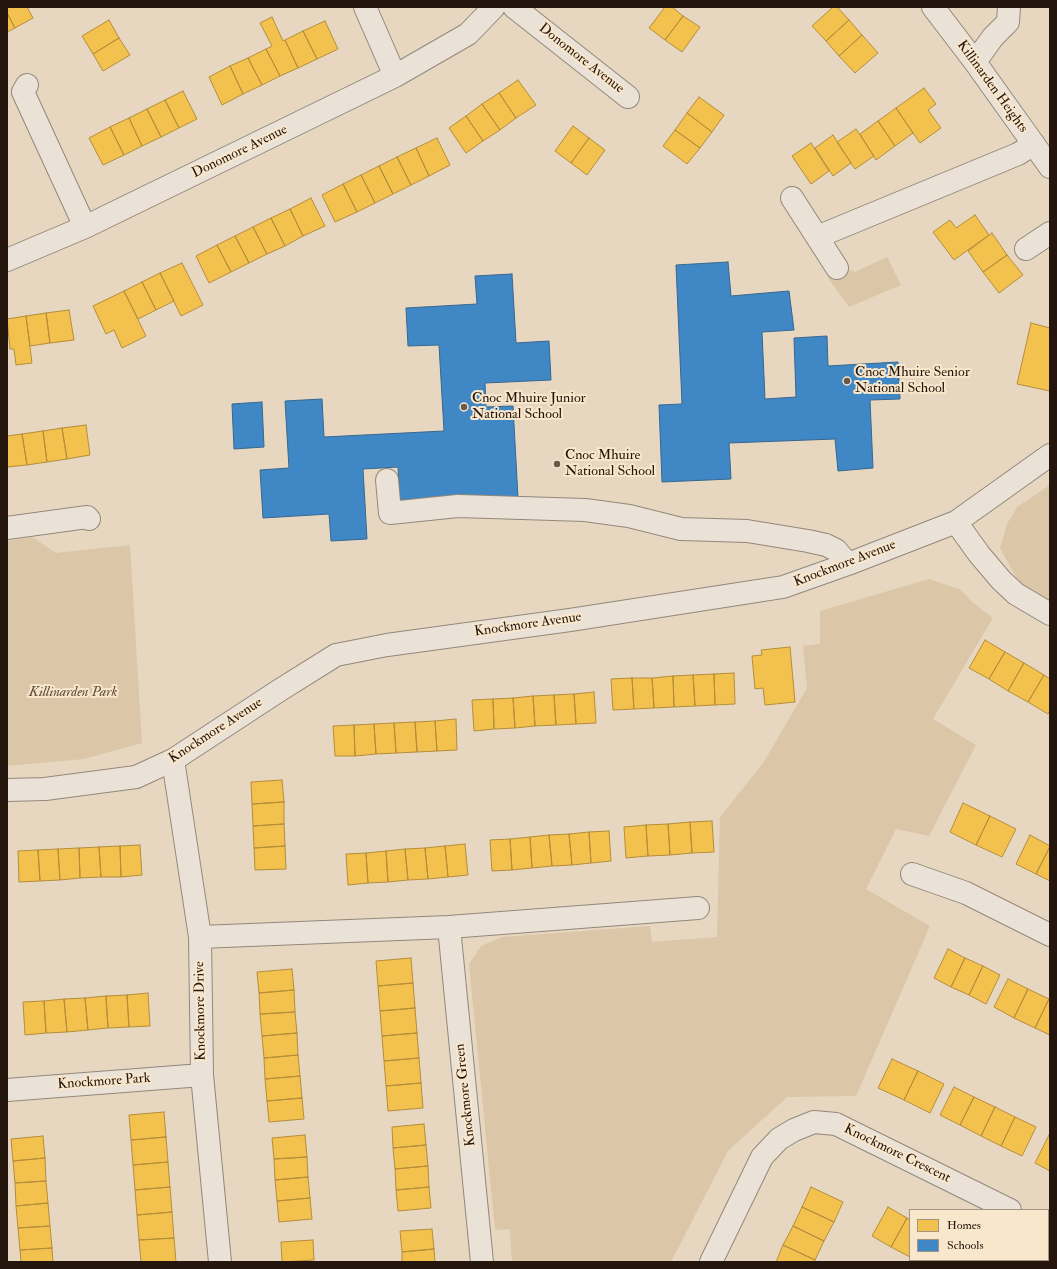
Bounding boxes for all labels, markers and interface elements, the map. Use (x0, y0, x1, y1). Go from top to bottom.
street label: Donomore Avenue (535, 20, 627, 98)
street label: Killinarden Heights (953, 38, 1031, 136)
street label: Donomore Avenue (190, 122, 290, 182)
place label: Cnoc Mhuire Senior National School (855, 365, 970, 398)
marker: Cnoc Mhuire Senior National School (842, 376, 852, 386)
place label: Cnoc Mhuire Junior National School (472, 391, 586, 424)
marker: Cnoc Mhuire Junior National School (459, 402, 469, 412)
place label: Cnoc Mhuire National School (565, 448, 655, 480)
marker: Cnoc Mhuire National School (552, 459, 562, 469)
street label: Knockmore Avenue (792, 537, 898, 591)
street label: Knockmore Avenue (473, 609, 583, 641)
park label: Killinarden Park (29, 685, 117, 701)
street label: Knockmore Avenue (166, 695, 266, 767)
street label: Knockmore Drive (192, 961, 210, 1061)
street label: Knockmore Green (452, 1043, 480, 1147)
street label: Knockmore Park (57, 1070, 151, 1094)
street label: Knockmore Crescent (841, 1121, 953, 1187)
legend (909, 1209, 1049, 1261)
text: Homes (947, 1218, 981, 1233)
text: Schools (947, 1238, 984, 1253)

